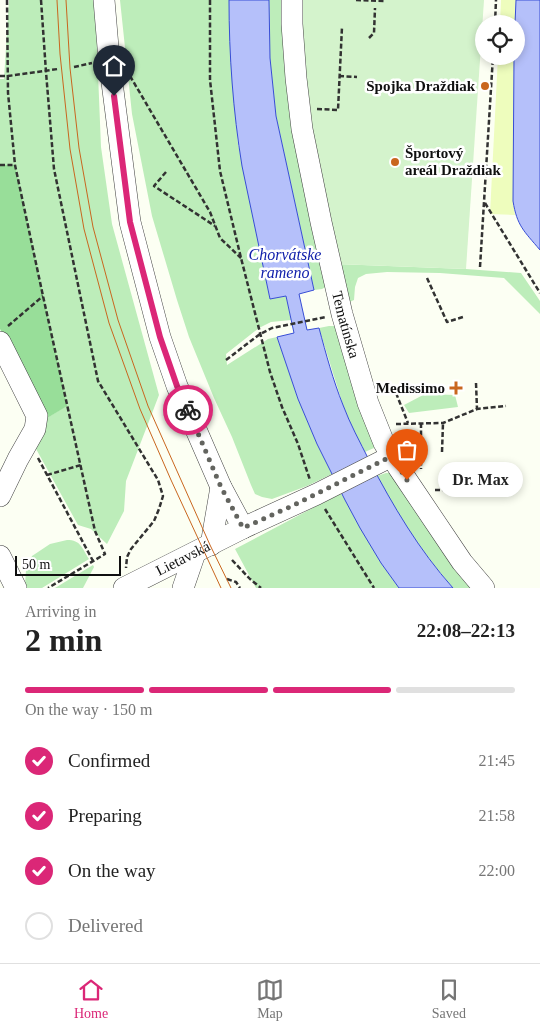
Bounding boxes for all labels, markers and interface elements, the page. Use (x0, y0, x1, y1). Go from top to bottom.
map controls (475, 15, 525, 65)
button: locate (475, 15, 525, 65)
pin (93, 45, 135, 96)
icon: home (100, 52, 128, 80)
place label: Spojka Draždiak (366, 78, 476, 94)
marker: Spojka Draždiak (479, 80, 491, 92)
place label: Športový areál Draždiak (405, 145, 502, 178)
marker: Športový areál Draždiak (389, 156, 401, 168)
water label: Chorvátske rameno (249, 246, 321, 281)
street label: Tematínska (329, 290, 363, 360)
place label: Medissimo (376, 380, 445, 396)
marker: Medissimo (449, 381, 463, 395)
courier (163, 385, 213, 435)
icon: bike (174, 396, 202, 424)
pin (386, 429, 428, 480)
icon: bag (393, 436, 421, 464)
callout: Dr. Max (437, 462, 522, 498)
text: Dr. Max (452, 471, 509, 488)
street label: Lietavská (153, 538, 213, 579)
scale bar (15, 553, 121, 576)
text: 50 m (22, 557, 50, 572)
text: Arriving in (25, 603, 97, 620)
text: 22:08–22:13 (417, 620, 515, 641)
text: 2 min (25, 622, 102, 658)
text: On the way · 150 m (25, 701, 153, 718)
icon: check (25, 747, 53, 775)
text: Confirmed (68, 750, 150, 771)
text: 21:45 (479, 752, 515, 769)
icon: check (25, 802, 53, 830)
text: Preparing (68, 805, 142, 826)
text: 21:58 (479, 807, 515, 824)
icon: check (25, 857, 53, 885)
text: On the way (68, 860, 156, 881)
text: 22:00 (479, 862, 515, 879)
text: Delivered (68, 915, 143, 936)
tab: Home (74, 976, 108, 1022)
tab: Map (256, 976, 284, 1022)
tab: Saved (432, 976, 466, 1022)

